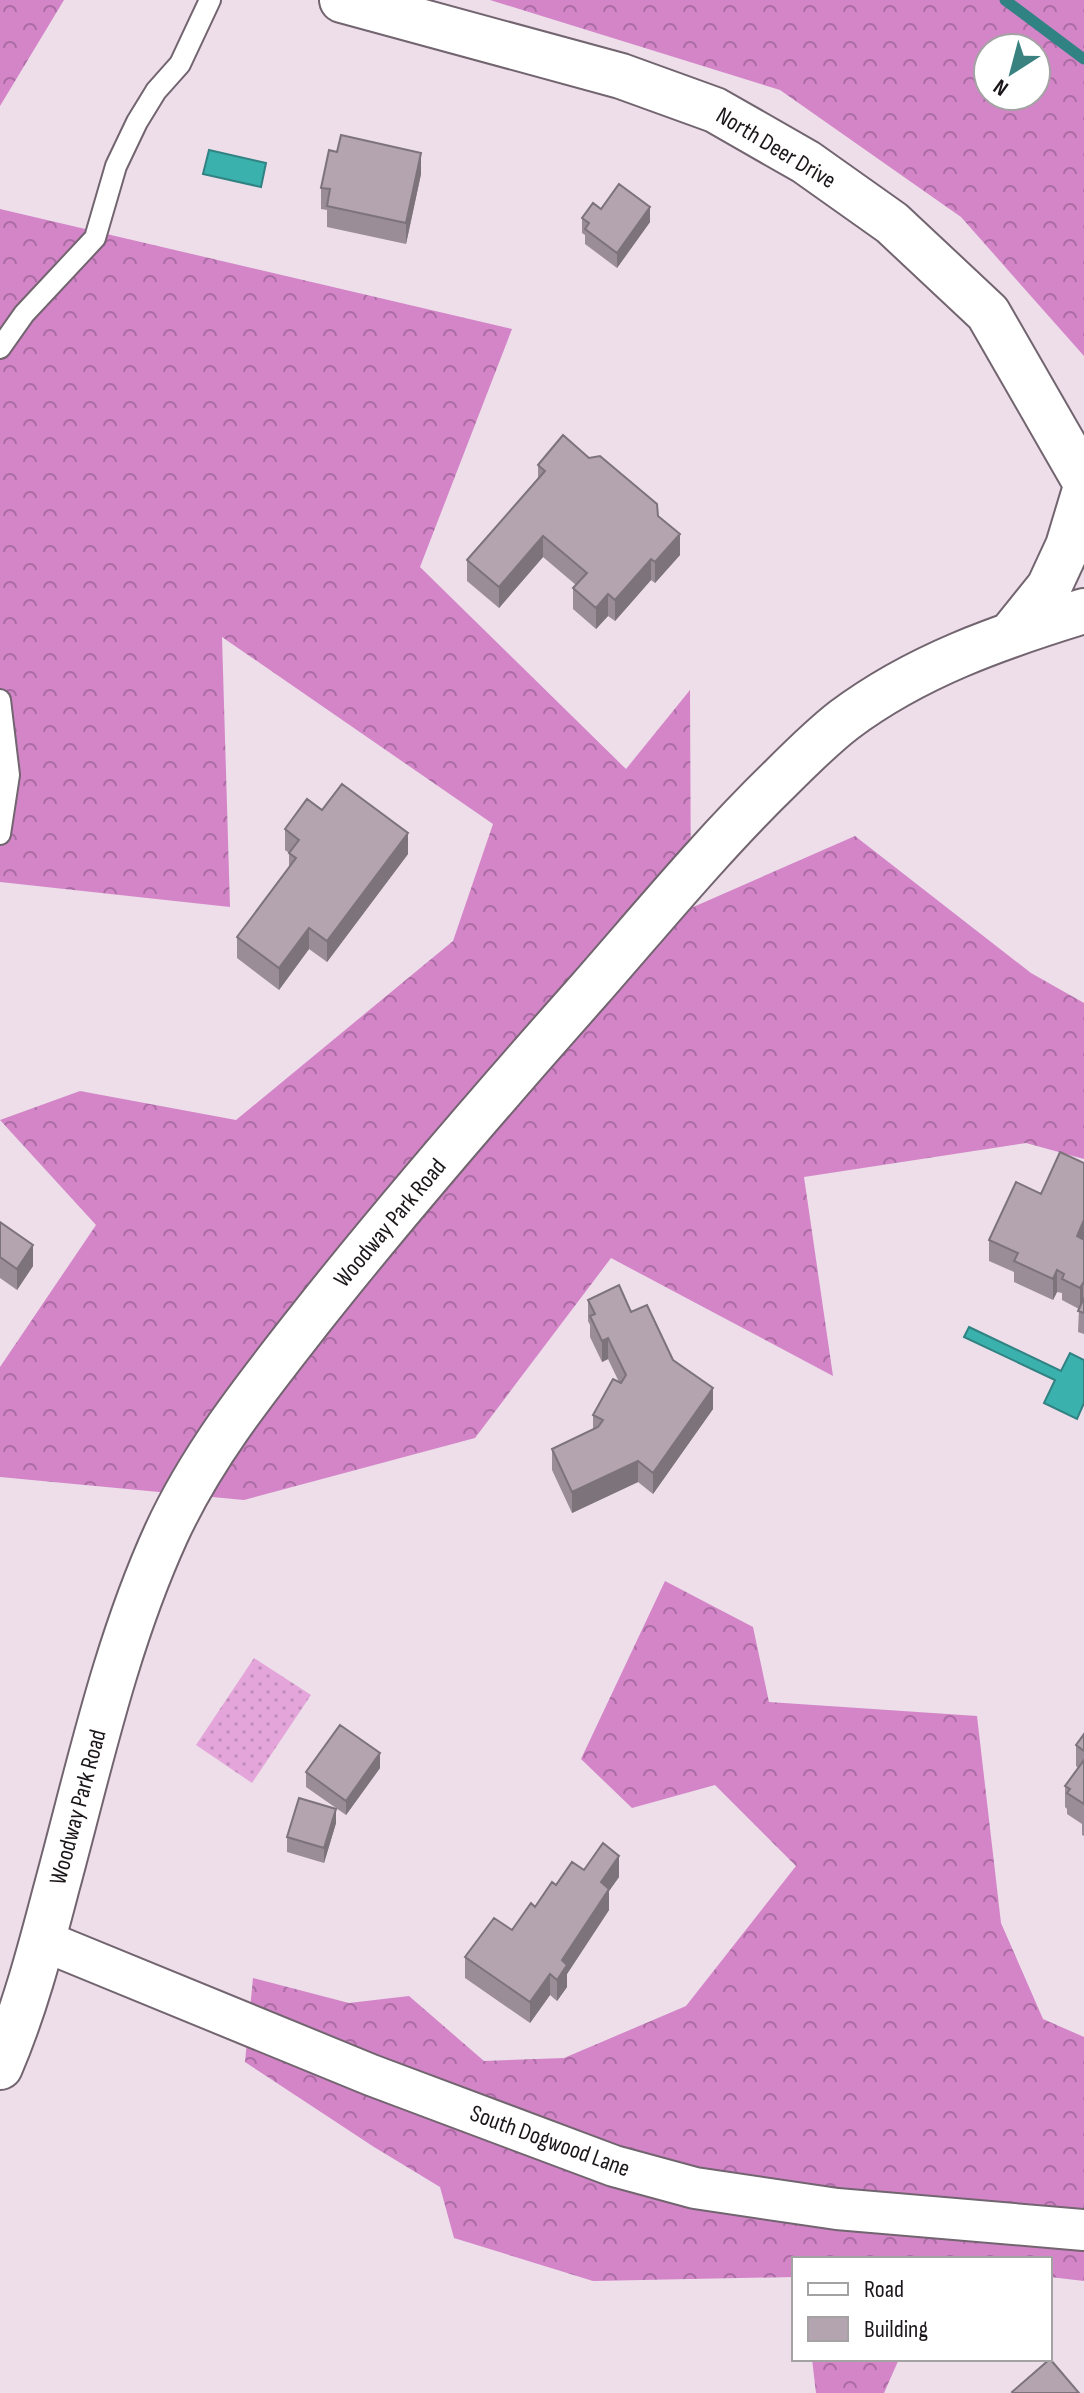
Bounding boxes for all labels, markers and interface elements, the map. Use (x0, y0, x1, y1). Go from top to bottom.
north arrow (972, 32, 1052, 112)
text: N (988, 73, 1014, 101)
street label: North Deer Drive (711, 101, 841, 195)
street label: Woodway Park Road (328, 1153, 452, 1293)
street label: Woodway Park Road (43, 1726, 113, 1888)
street label: South Dogwood Lane (466, 2099, 634, 2183)
legend (792, 2257, 1052, 2361)
text: Road (864, 2275, 904, 2304)
text: Building (864, 2315, 928, 2344)

